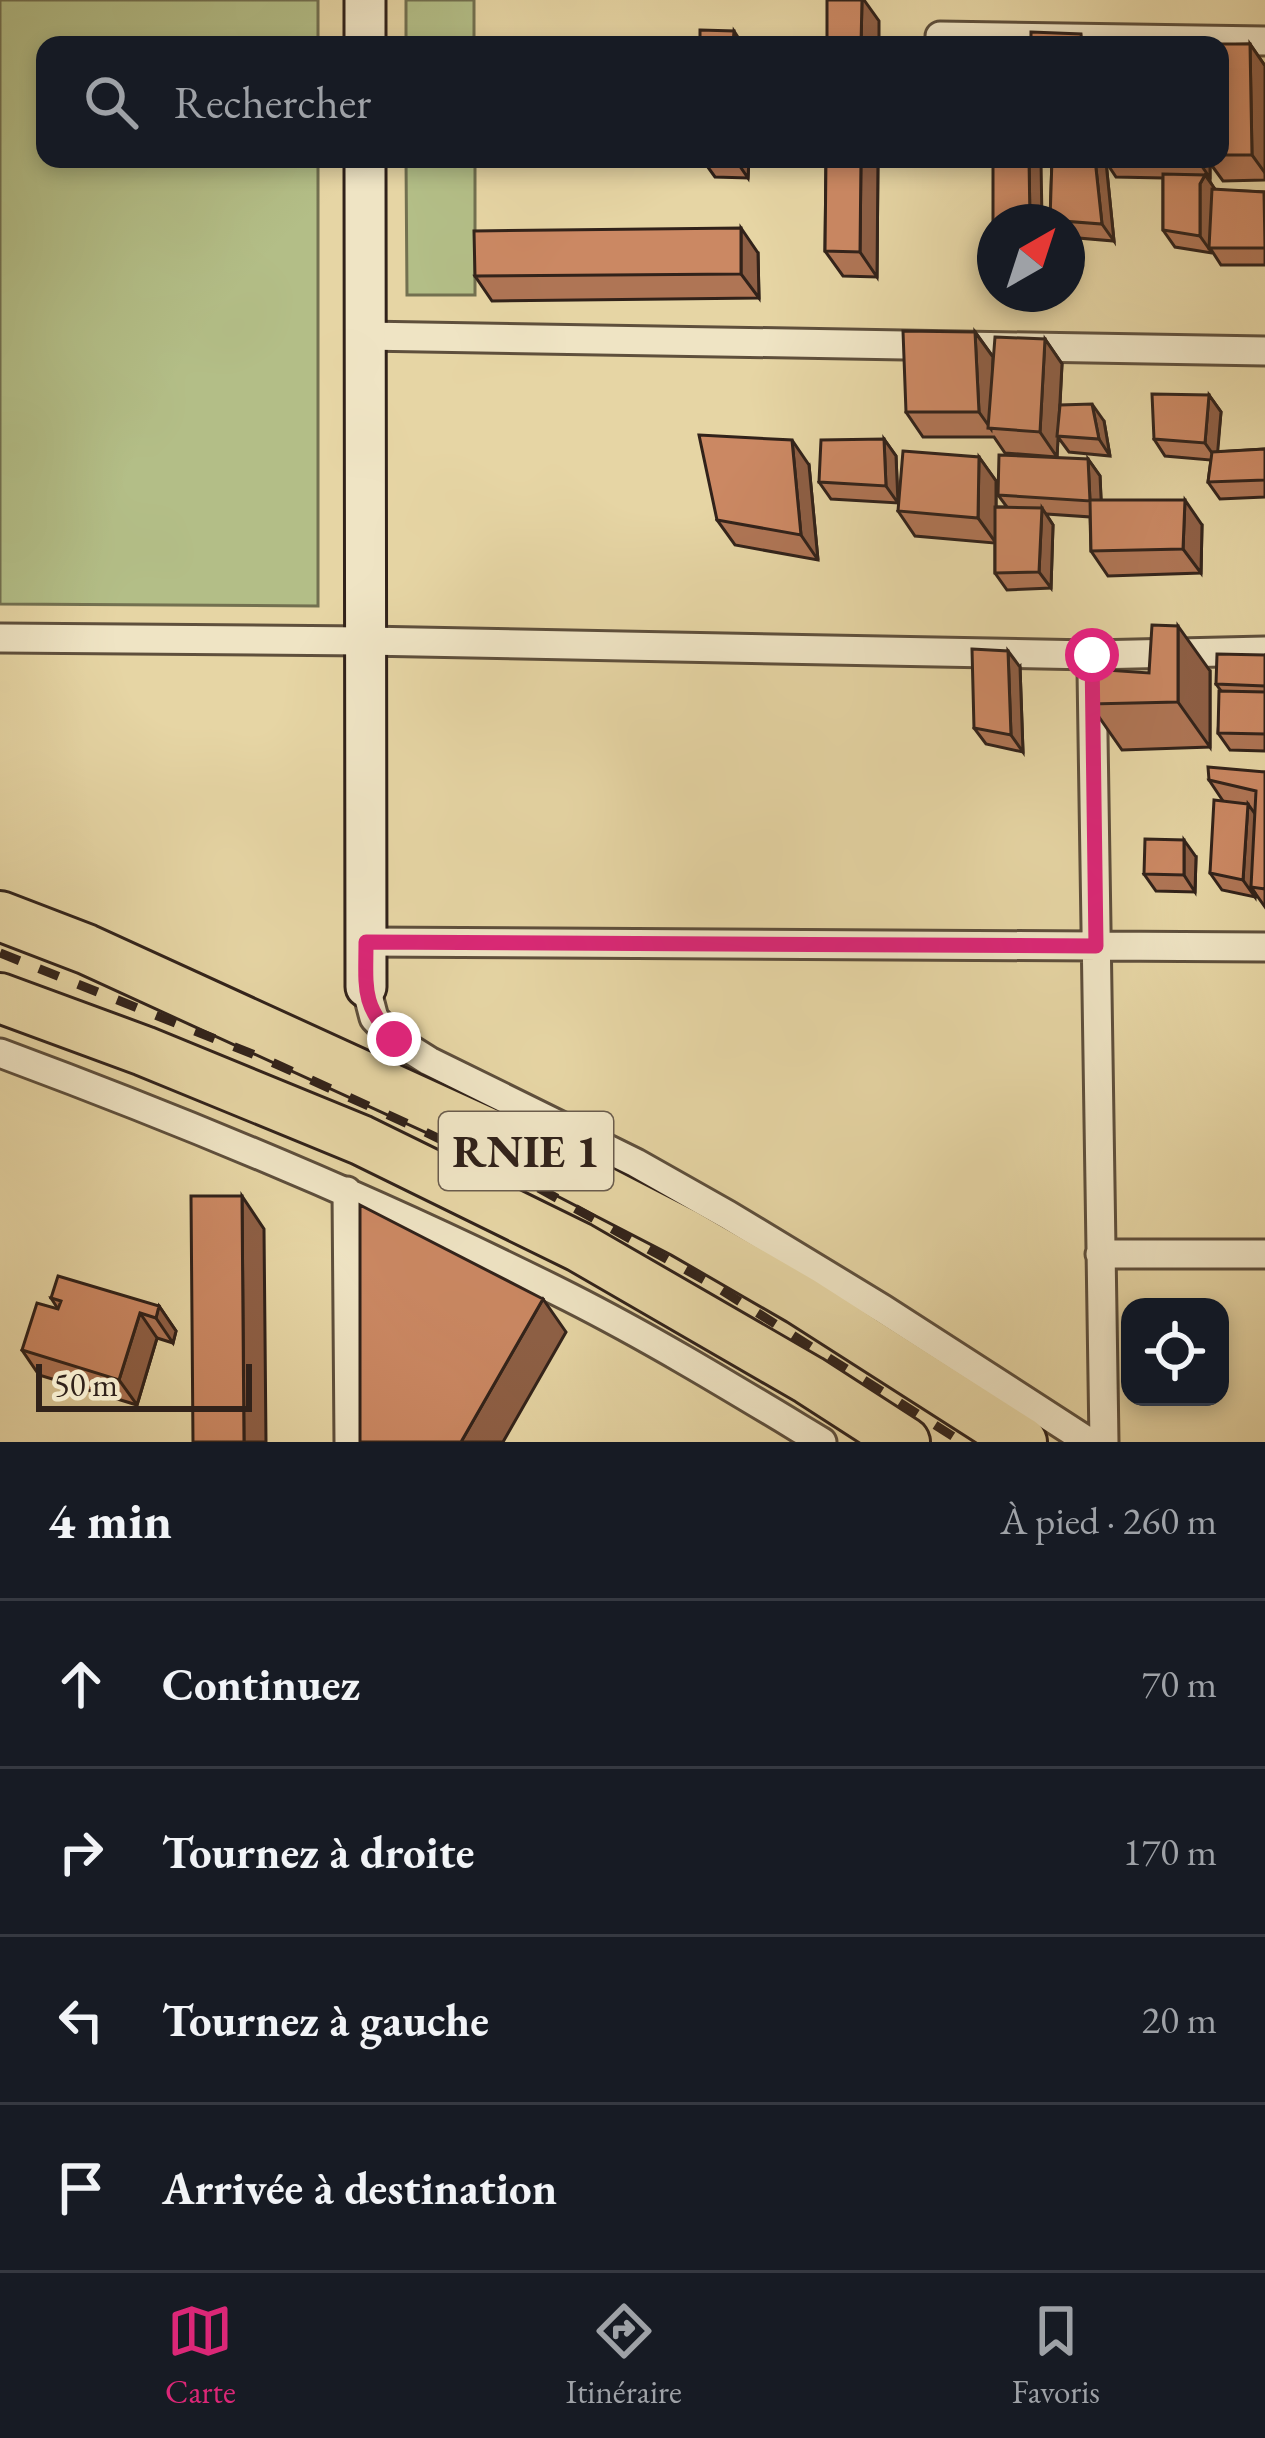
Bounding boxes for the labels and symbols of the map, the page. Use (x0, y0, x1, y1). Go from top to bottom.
north arrow (977, 204, 1085, 312)
route start (1065, 628, 1119, 682)
route end (367, 1012, 421, 1066)
road number: RNIE 1 (439, 1112, 613, 1190)
scale bar (36, 1358, 252, 1411)

